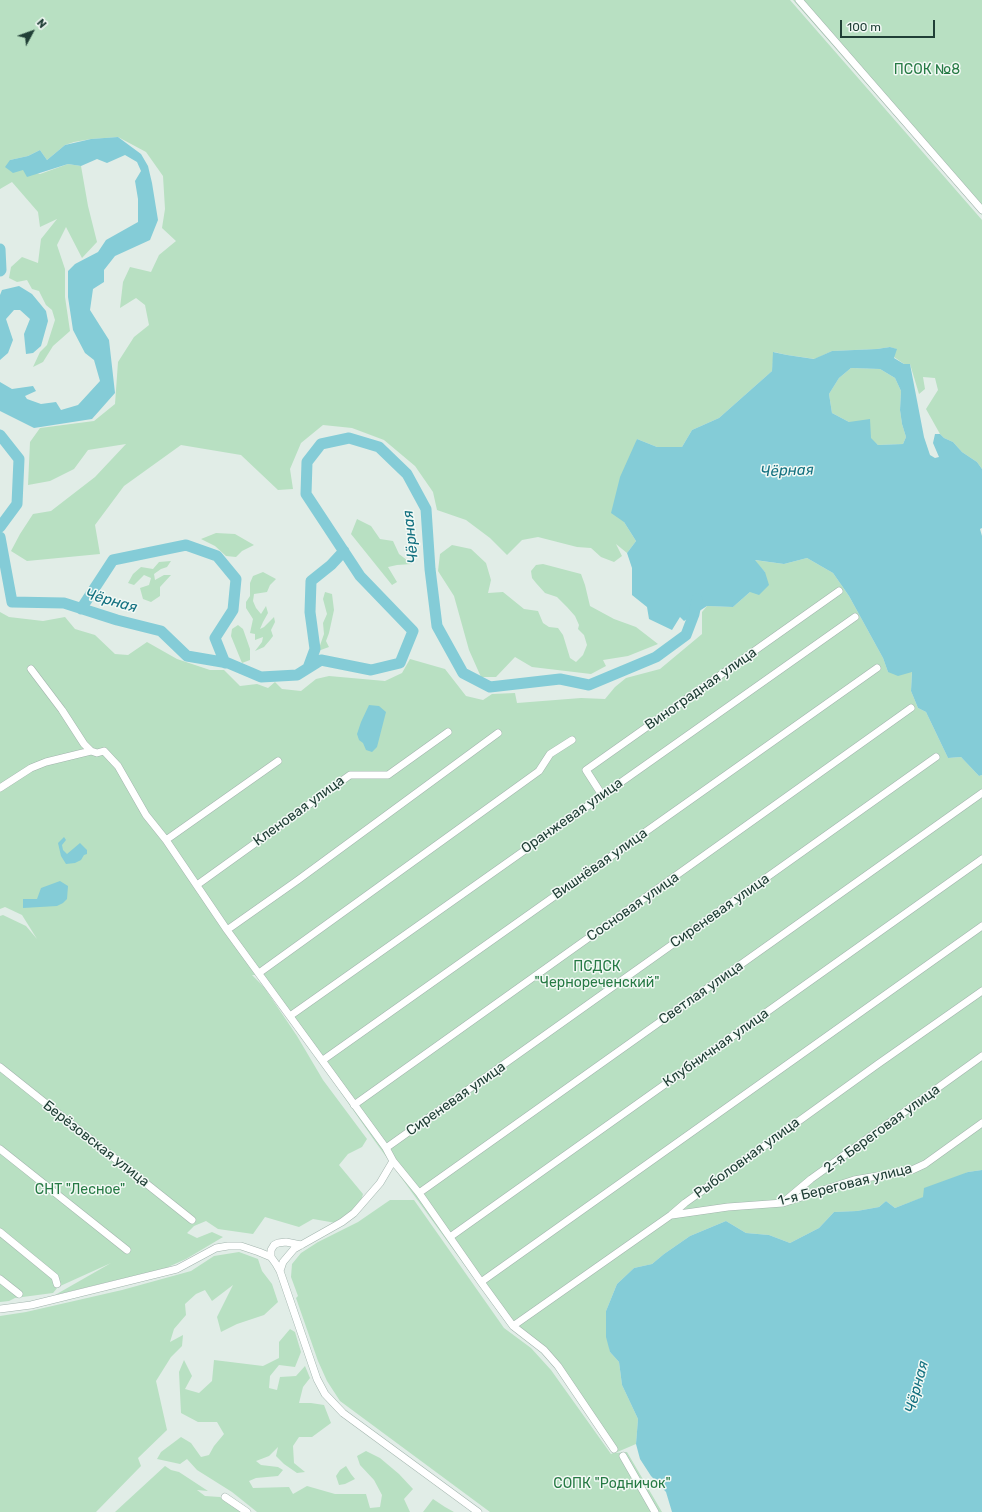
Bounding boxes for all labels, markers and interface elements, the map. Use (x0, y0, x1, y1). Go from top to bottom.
north arrow (12, 12, 52, 52)
scale bar (842, 12, 937, 38)
text: N (34, 17, 49, 31)
text: 100 m (847, 20, 881, 34)
park label: ПСОК №8 (894, 62, 960, 78)
water label: Чёрная (760, 461, 814, 481)
water label: Чёрная (399, 510, 423, 564)
water label: Чёрная (83, 585, 139, 617)
street label: Виноградная улица (642, 644, 760, 734)
street label: Кленовая улица (250, 772, 348, 850)
street label: Оранжевая улица (518, 775, 626, 857)
street label: Вишнёвая улица (549, 825, 651, 903)
street label: Сосновая улица (584, 869, 682, 945)
street label: Сиреневая улица (667, 870, 773, 952)
street label: Светлая улица (655, 958, 747, 1028)
park label: ПСДСК "Чернореченский" (535, 959, 659, 992)
street label: Клубничная улица (660, 1005, 772, 1091)
street label: Сиреневая улица (403, 1058, 509, 1140)
street label: 2-я Береговая улица (821, 1081, 943, 1177)
street label: Берёзовская улица (39, 1097, 153, 1191)
street label: Рыболовная улица (691, 1114, 803, 1202)
street label: 1-я Береговая улица (776, 1160, 914, 1210)
park label: СНТ "Лесное" (35, 1182, 125, 1198)
water label: Чёрная (901, 1359, 933, 1415)
park label: СОПК "Родничок" (553, 1476, 671, 1492)

